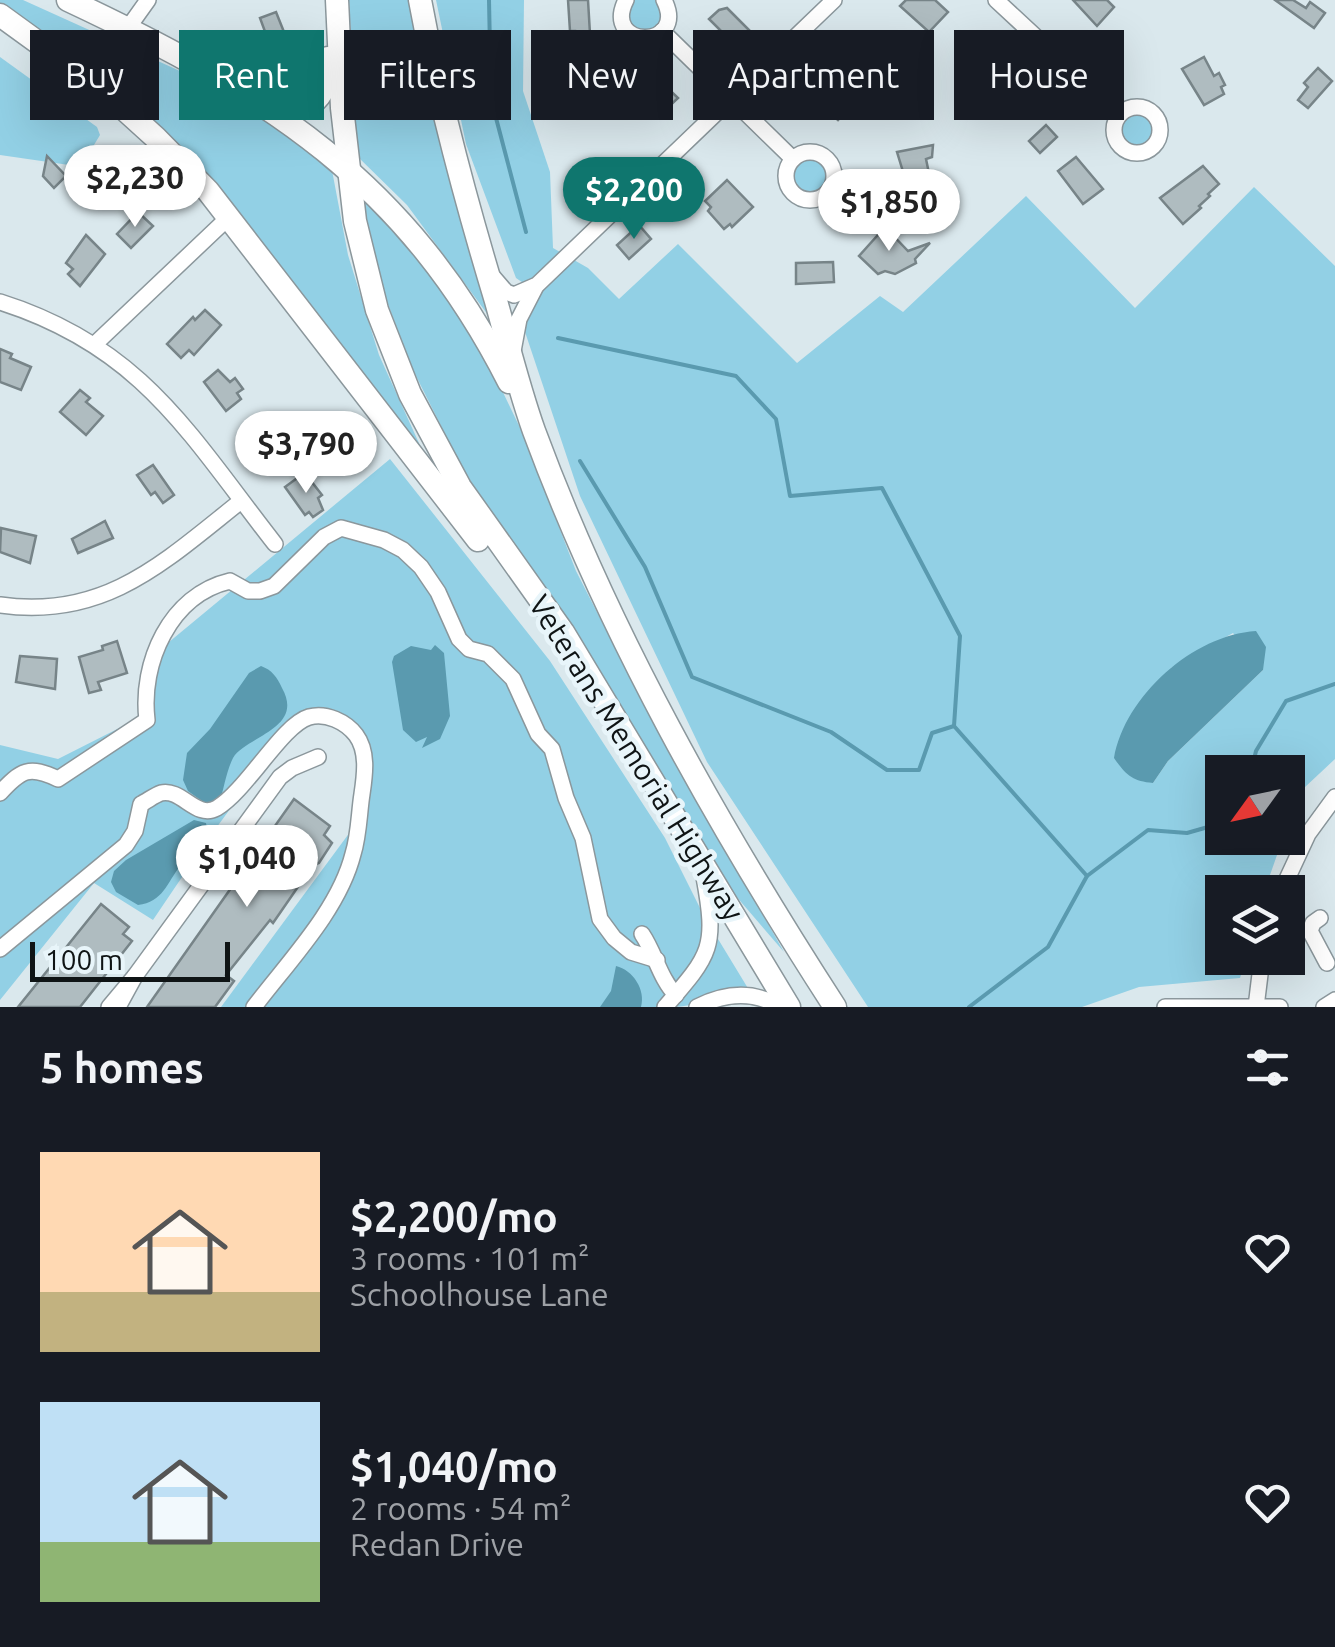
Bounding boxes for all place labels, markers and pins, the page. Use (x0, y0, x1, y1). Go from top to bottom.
pin: $2,230 (54, 145, 216, 230)
pin: $2,200 (553, 157, 715, 242)
pin: $1,850 (808, 169, 970, 254)
pin: $3,790 (225, 411, 387, 496)
pin: $1,040 (166, 825, 328, 910)

